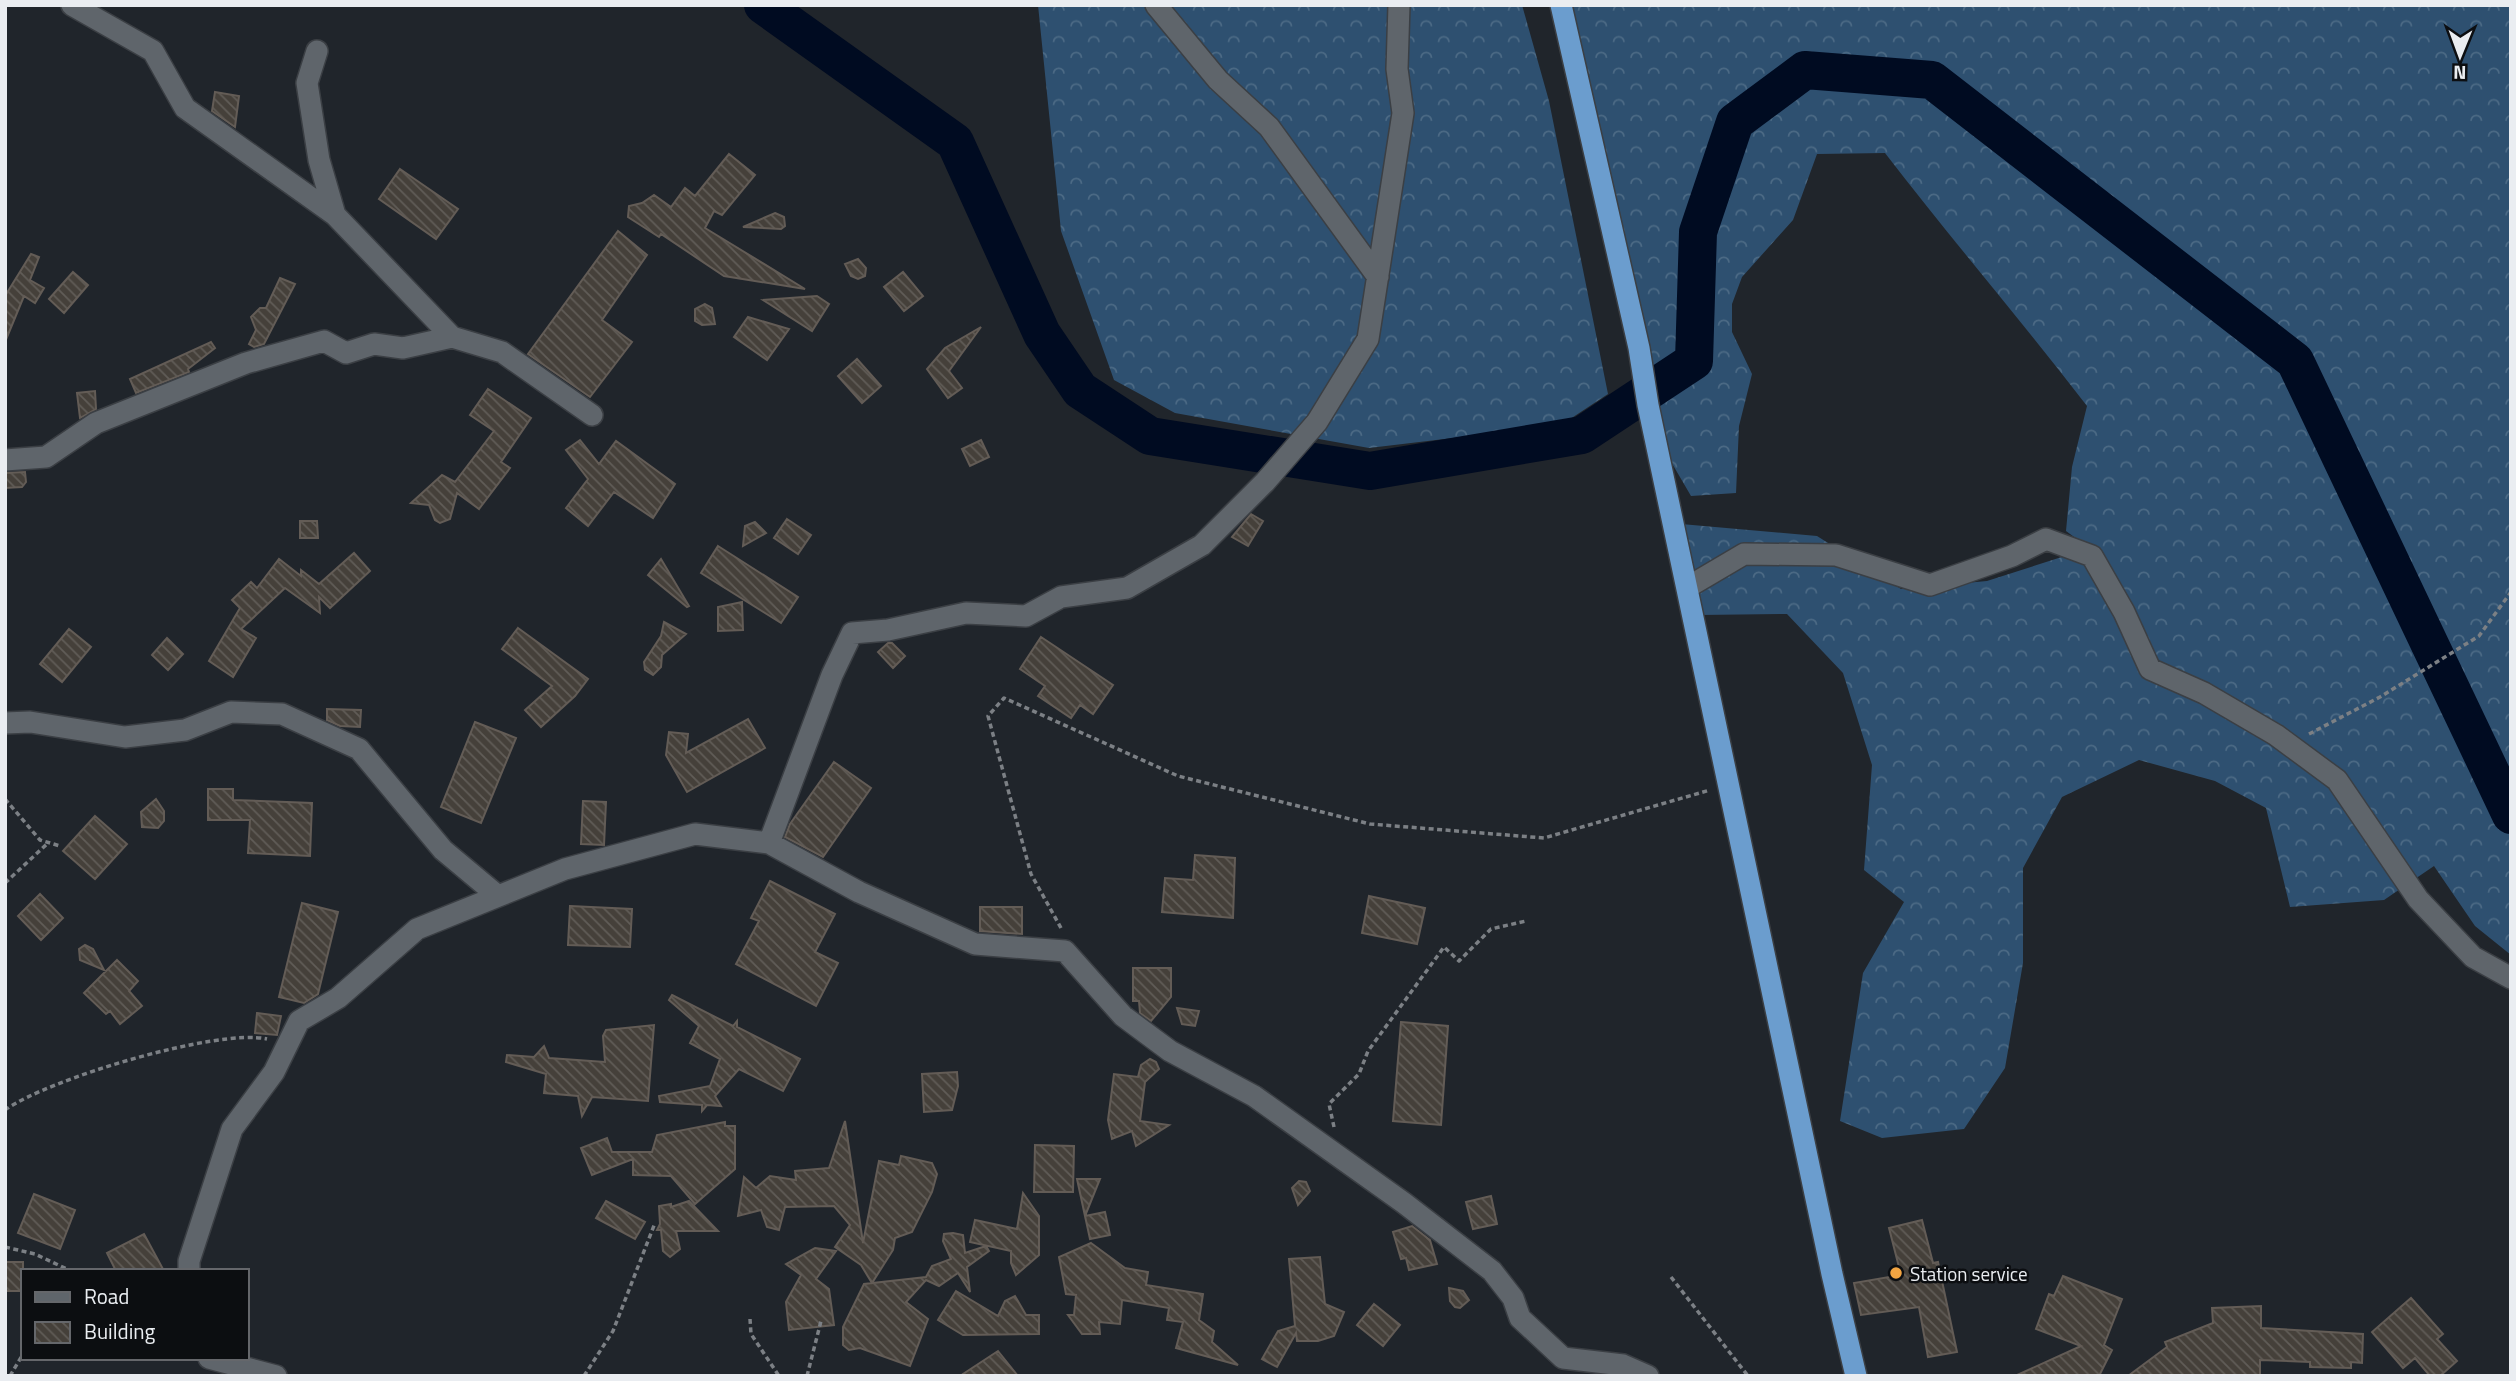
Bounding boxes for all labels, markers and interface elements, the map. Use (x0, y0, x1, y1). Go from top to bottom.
north arrow (2425, 21, 2495, 91)
text: N (2453, 59, 2467, 88)
place label: Station service (1910, 1259, 2028, 1288)
marker: Station service (1888, 1265, 1904, 1281)
legend (21, 1269, 248, 1360)
text: Road (84, 1280, 129, 1312)
text: Building (84, 1315, 156, 1347)

